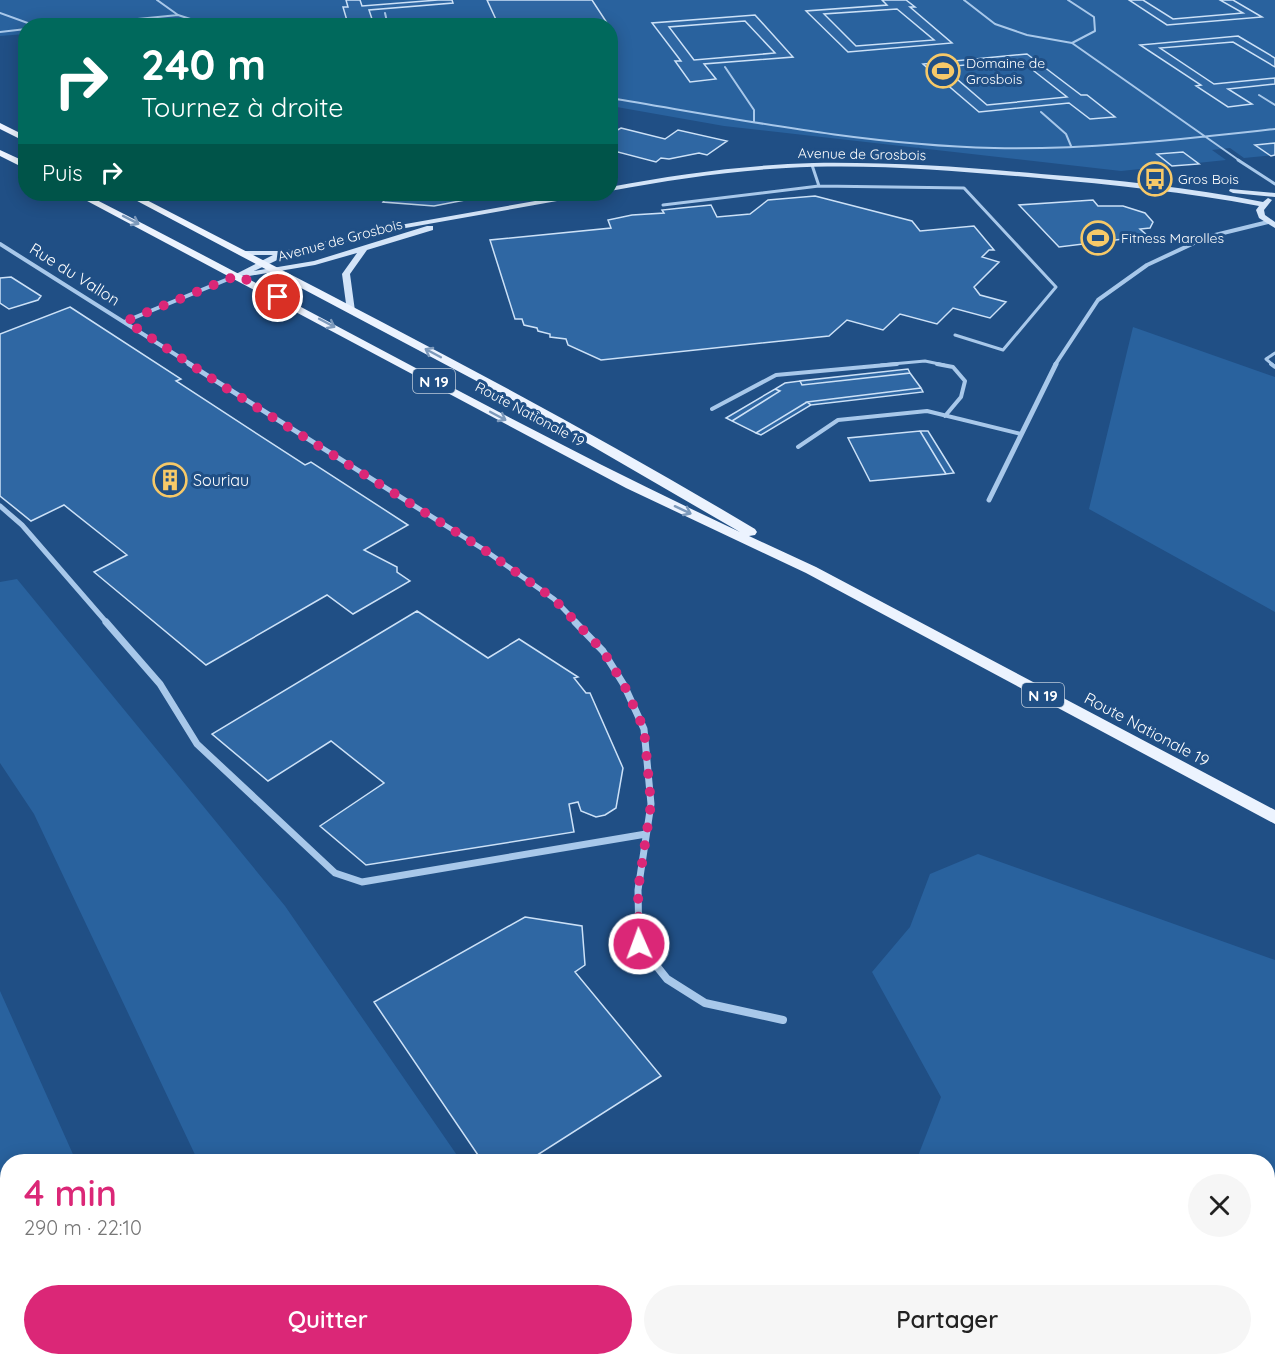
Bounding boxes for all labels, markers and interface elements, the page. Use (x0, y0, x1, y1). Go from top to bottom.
text: 240 m (141, 38, 266, 91)
icon: right (42, 42, 120, 120)
sports icon: Domaine de Grosbois (925, 53, 961, 89)
place label: Domaine de Grosbois (966, 54, 1045, 88)
text: Tournez à droite (141, 90, 344, 124)
street label: Avenue de Grosbois (798, 144, 926, 164)
icon: right (95, 156, 128, 189)
text: Puis (42, 159, 83, 187)
bus stop icon: Gros Bois (1137, 161, 1173, 197)
place label: Gros Bois (1178, 170, 1239, 188)
one-way arrow (121, 215, 139, 226)
street label: Avenue de Grosbois (276, 215, 404, 265)
sports icon: Fitness Marolles (1080, 220, 1116, 256)
place label: Fitness Marolles (1121, 229, 1224, 247)
street label: Rue du Vallon (26, 238, 124, 310)
pin (252, 271, 303, 322)
icon: arrive (261, 280, 294, 313)
one-way arrow (317, 318, 335, 329)
one-way arrow (424, 347, 442, 359)
road number: N 19 (413, 369, 455, 393)
street label: Route Nationale 19 (472, 378, 588, 451)
one-way arrow (489, 410, 506, 422)
building icon: Souriau (152, 462, 188, 498)
place label: Souriau (193, 470, 249, 490)
one-way arrow (674, 504, 692, 516)
road number: N 19 (1022, 683, 1064, 707)
street label: Route Nationale 19 (1081, 688, 1213, 770)
position arrow (607, 912, 671, 976)
text: 4 min (24, 1170, 117, 1215)
button: close (1188, 1174, 1251, 1237)
text: 290 m · 22:10 (24, 1215, 142, 1240)
button: Quitter (24, 1285, 632, 1354)
button: Partager (644, 1285, 1251, 1354)

